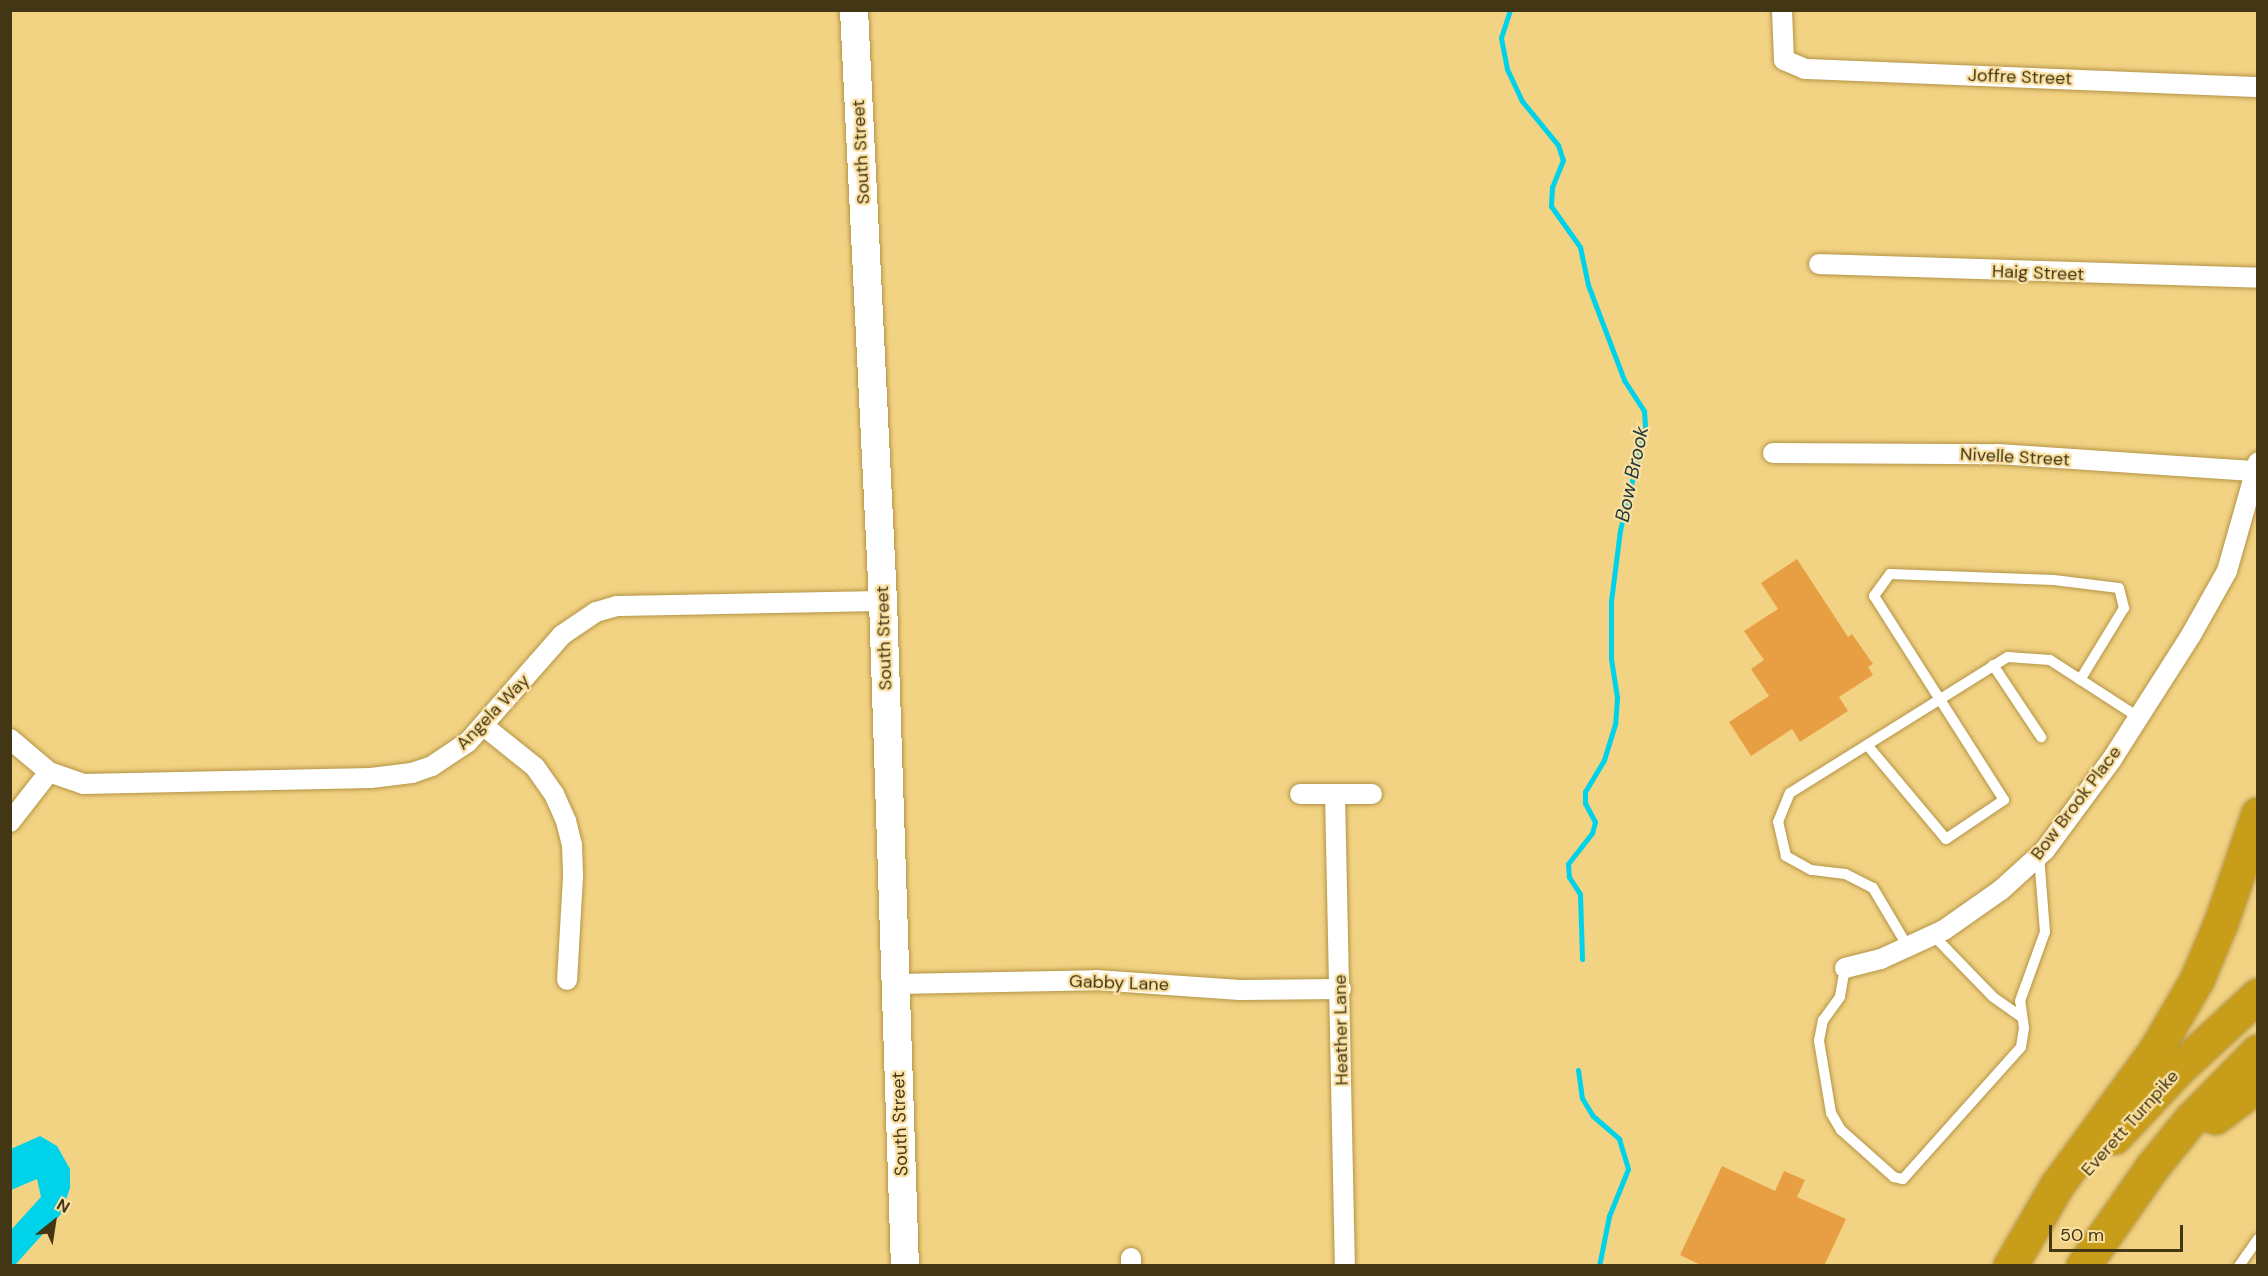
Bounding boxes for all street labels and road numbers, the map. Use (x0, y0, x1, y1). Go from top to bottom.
street label: Joffre Street (1968, 64, 2072, 90)
street label: South Street (847, 99, 875, 205)
street label: Haig Street (1992, 261, 2084, 285)
street label: Nivelle Street (1959, 443, 2071, 471)
street label: South Street (871, 585, 897, 691)
street label: Angela Way (452, 670, 534, 754)
street label: Bow Brook Place (2026, 742, 2126, 864)
street label: Gabby Lane (1069, 970, 1169, 996)
street label: Heather Lane (1329, 974, 1353, 1086)
street label: Everett Turnpike (2077, 1065, 2183, 1181)
street label: South Street (887, 1071, 913, 1177)

